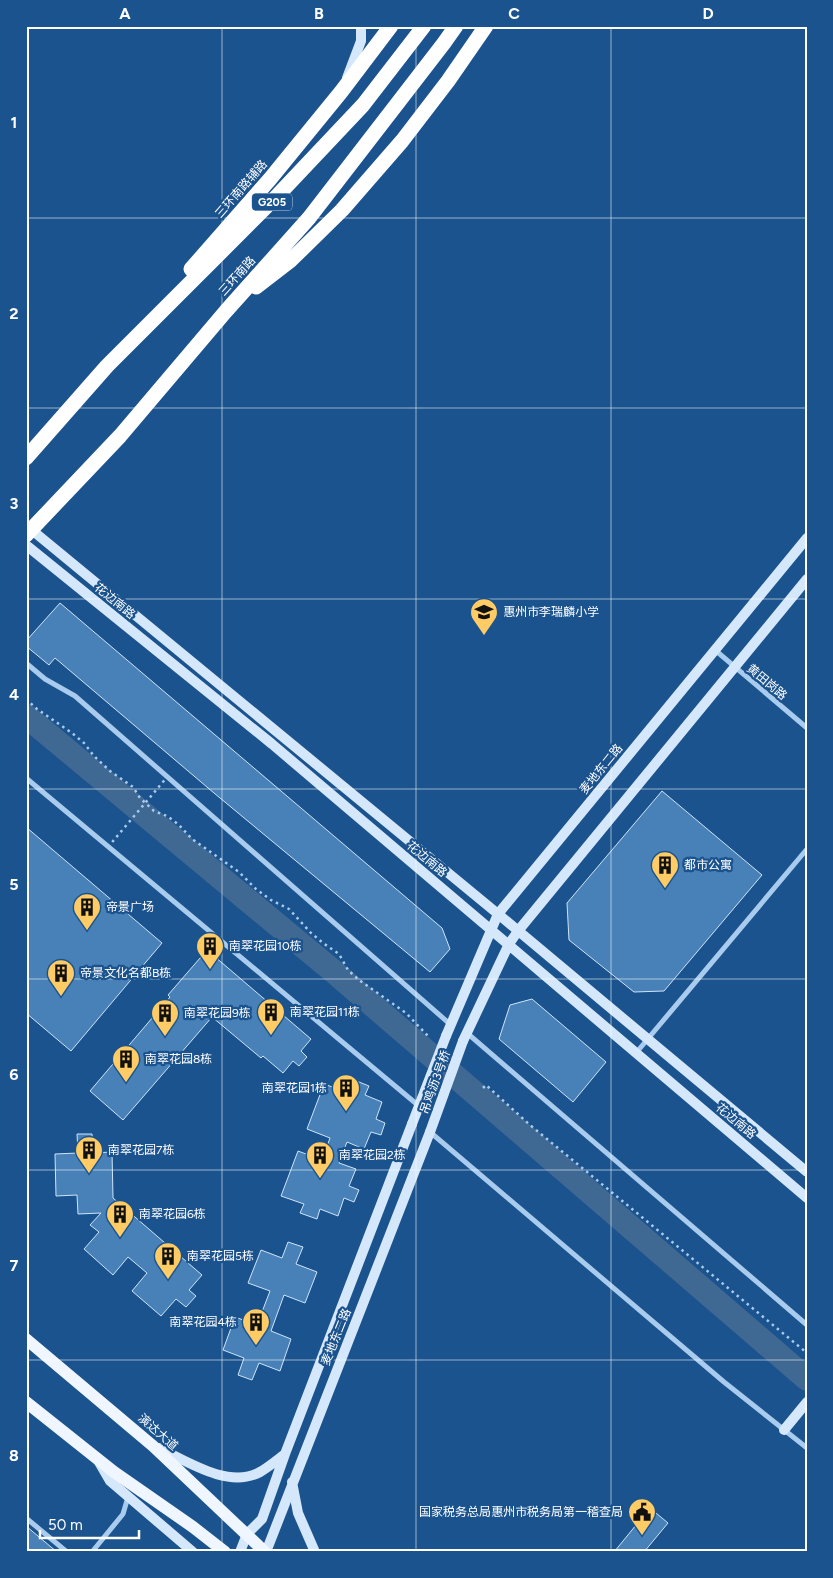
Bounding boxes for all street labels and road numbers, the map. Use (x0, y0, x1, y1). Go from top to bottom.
street label: 三环南路辅路 (212, 157, 270, 221)
road number: G205 (252, 193, 292, 210)
street label: 三环南路 (216, 253, 258, 299)
street label: 花边南路 (92, 580, 138, 622)
street label: 黄田岗路 (744, 661, 790, 703)
street label: 麦地东二路 (577, 741, 625, 797)
street label: 花边南路 (404, 838, 450, 880)
street label: 吊鸡沥3号桥 (417, 1048, 453, 1116)
street label: 花边南路 (713, 1100, 759, 1142)
street label: 麦地东二路 (318, 1307, 354, 1367)
street label: 演达大道 (135, 1411, 181, 1453)

